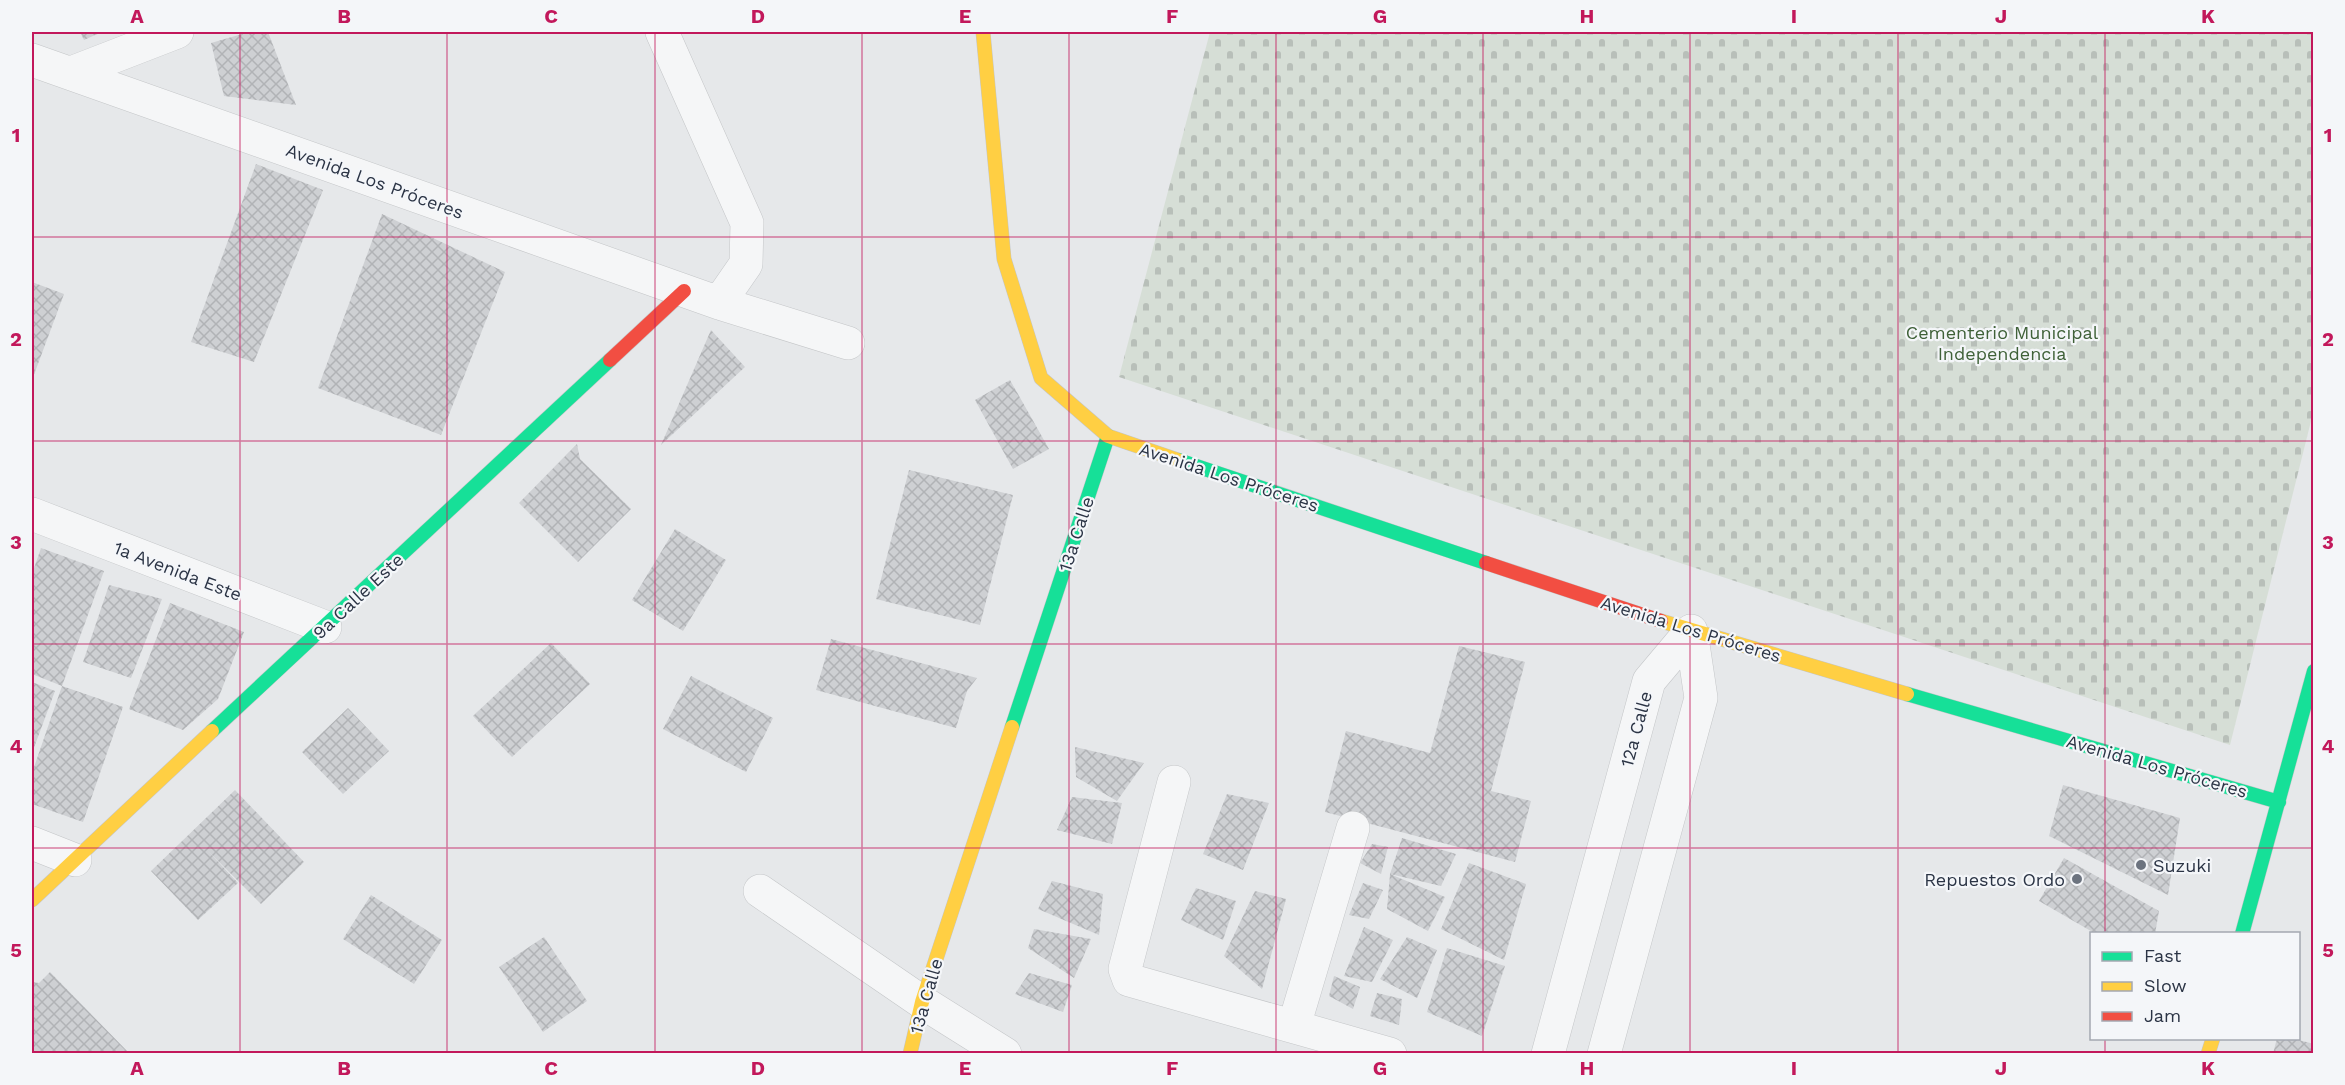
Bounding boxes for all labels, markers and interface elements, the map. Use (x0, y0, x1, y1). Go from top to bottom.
text: A (130, 4, 144, 28)
text: B (337, 4, 351, 28)
text: C (544, 4, 558, 28)
text: D (751, 4, 765, 28)
text: E (959, 4, 971, 28)
text: F (1166, 4, 1178, 28)
text: G (1373, 4, 1387, 28)
text: H (1580, 4, 1594, 28)
text: I (1791, 4, 1797, 28)
text: J (1995, 4, 2007, 28)
text: K (2201, 4, 2215, 28)
text: 1 (12, 123, 20, 147)
text: 1 (2324, 123, 2332, 147)
street label: Avenida Los Próceres (283, 139, 467, 223)
park label: Cementerio Municipal Independencia (1906, 322, 2099, 364)
text: 2 (10, 327, 22, 351)
text: 2 (2322, 327, 2334, 351)
street label: Avenida Los Próceres (1137, 438, 1321, 516)
street label: 13a Calle (1054, 494, 1098, 574)
text: 3 (10, 530, 22, 554)
text: 3 (2322, 530, 2334, 554)
street label: 1a Avenida Este (111, 537, 245, 605)
street label: 9a Calle Este (308, 549, 408, 643)
street label: Avenida Los Próceres (1598, 592, 1784, 666)
street label: 12a Calle (1616, 689, 1656, 769)
street label: Avenida Los Próceres (2064, 730, 2250, 802)
text: 4 (10, 734, 23, 758)
text: 4 (2322, 734, 2335, 758)
place label: Suzuki (2153, 855, 2211, 876)
marker: Suzuki (2134, 858, 2148, 872)
place label: Repuestos Ordo (1924, 869, 2065, 890)
marker: Repuestos Ordo (2070, 872, 2084, 886)
legend (2090, 932, 2300, 1040)
text: 5 (10, 938, 22, 962)
text: 5 (2322, 938, 2334, 962)
text: Fast (2144, 945, 2182, 966)
street label: 13a Calle (905, 956, 947, 1036)
text: Slow (2144, 975, 2187, 996)
text: Jam (2144, 1005, 2181, 1026)
text: A (130, 1056, 144, 1080)
text: B (337, 1056, 351, 1080)
text: C (544, 1056, 558, 1080)
text: D (751, 1056, 765, 1080)
text: E (959, 1056, 971, 1080)
text: F (1166, 1056, 1178, 1080)
text: G (1373, 1056, 1387, 1080)
text: H (1580, 1056, 1594, 1080)
text: I (1791, 1056, 1797, 1080)
text: J (1995, 1056, 2007, 1080)
text: K (2201, 1056, 2215, 1080)

